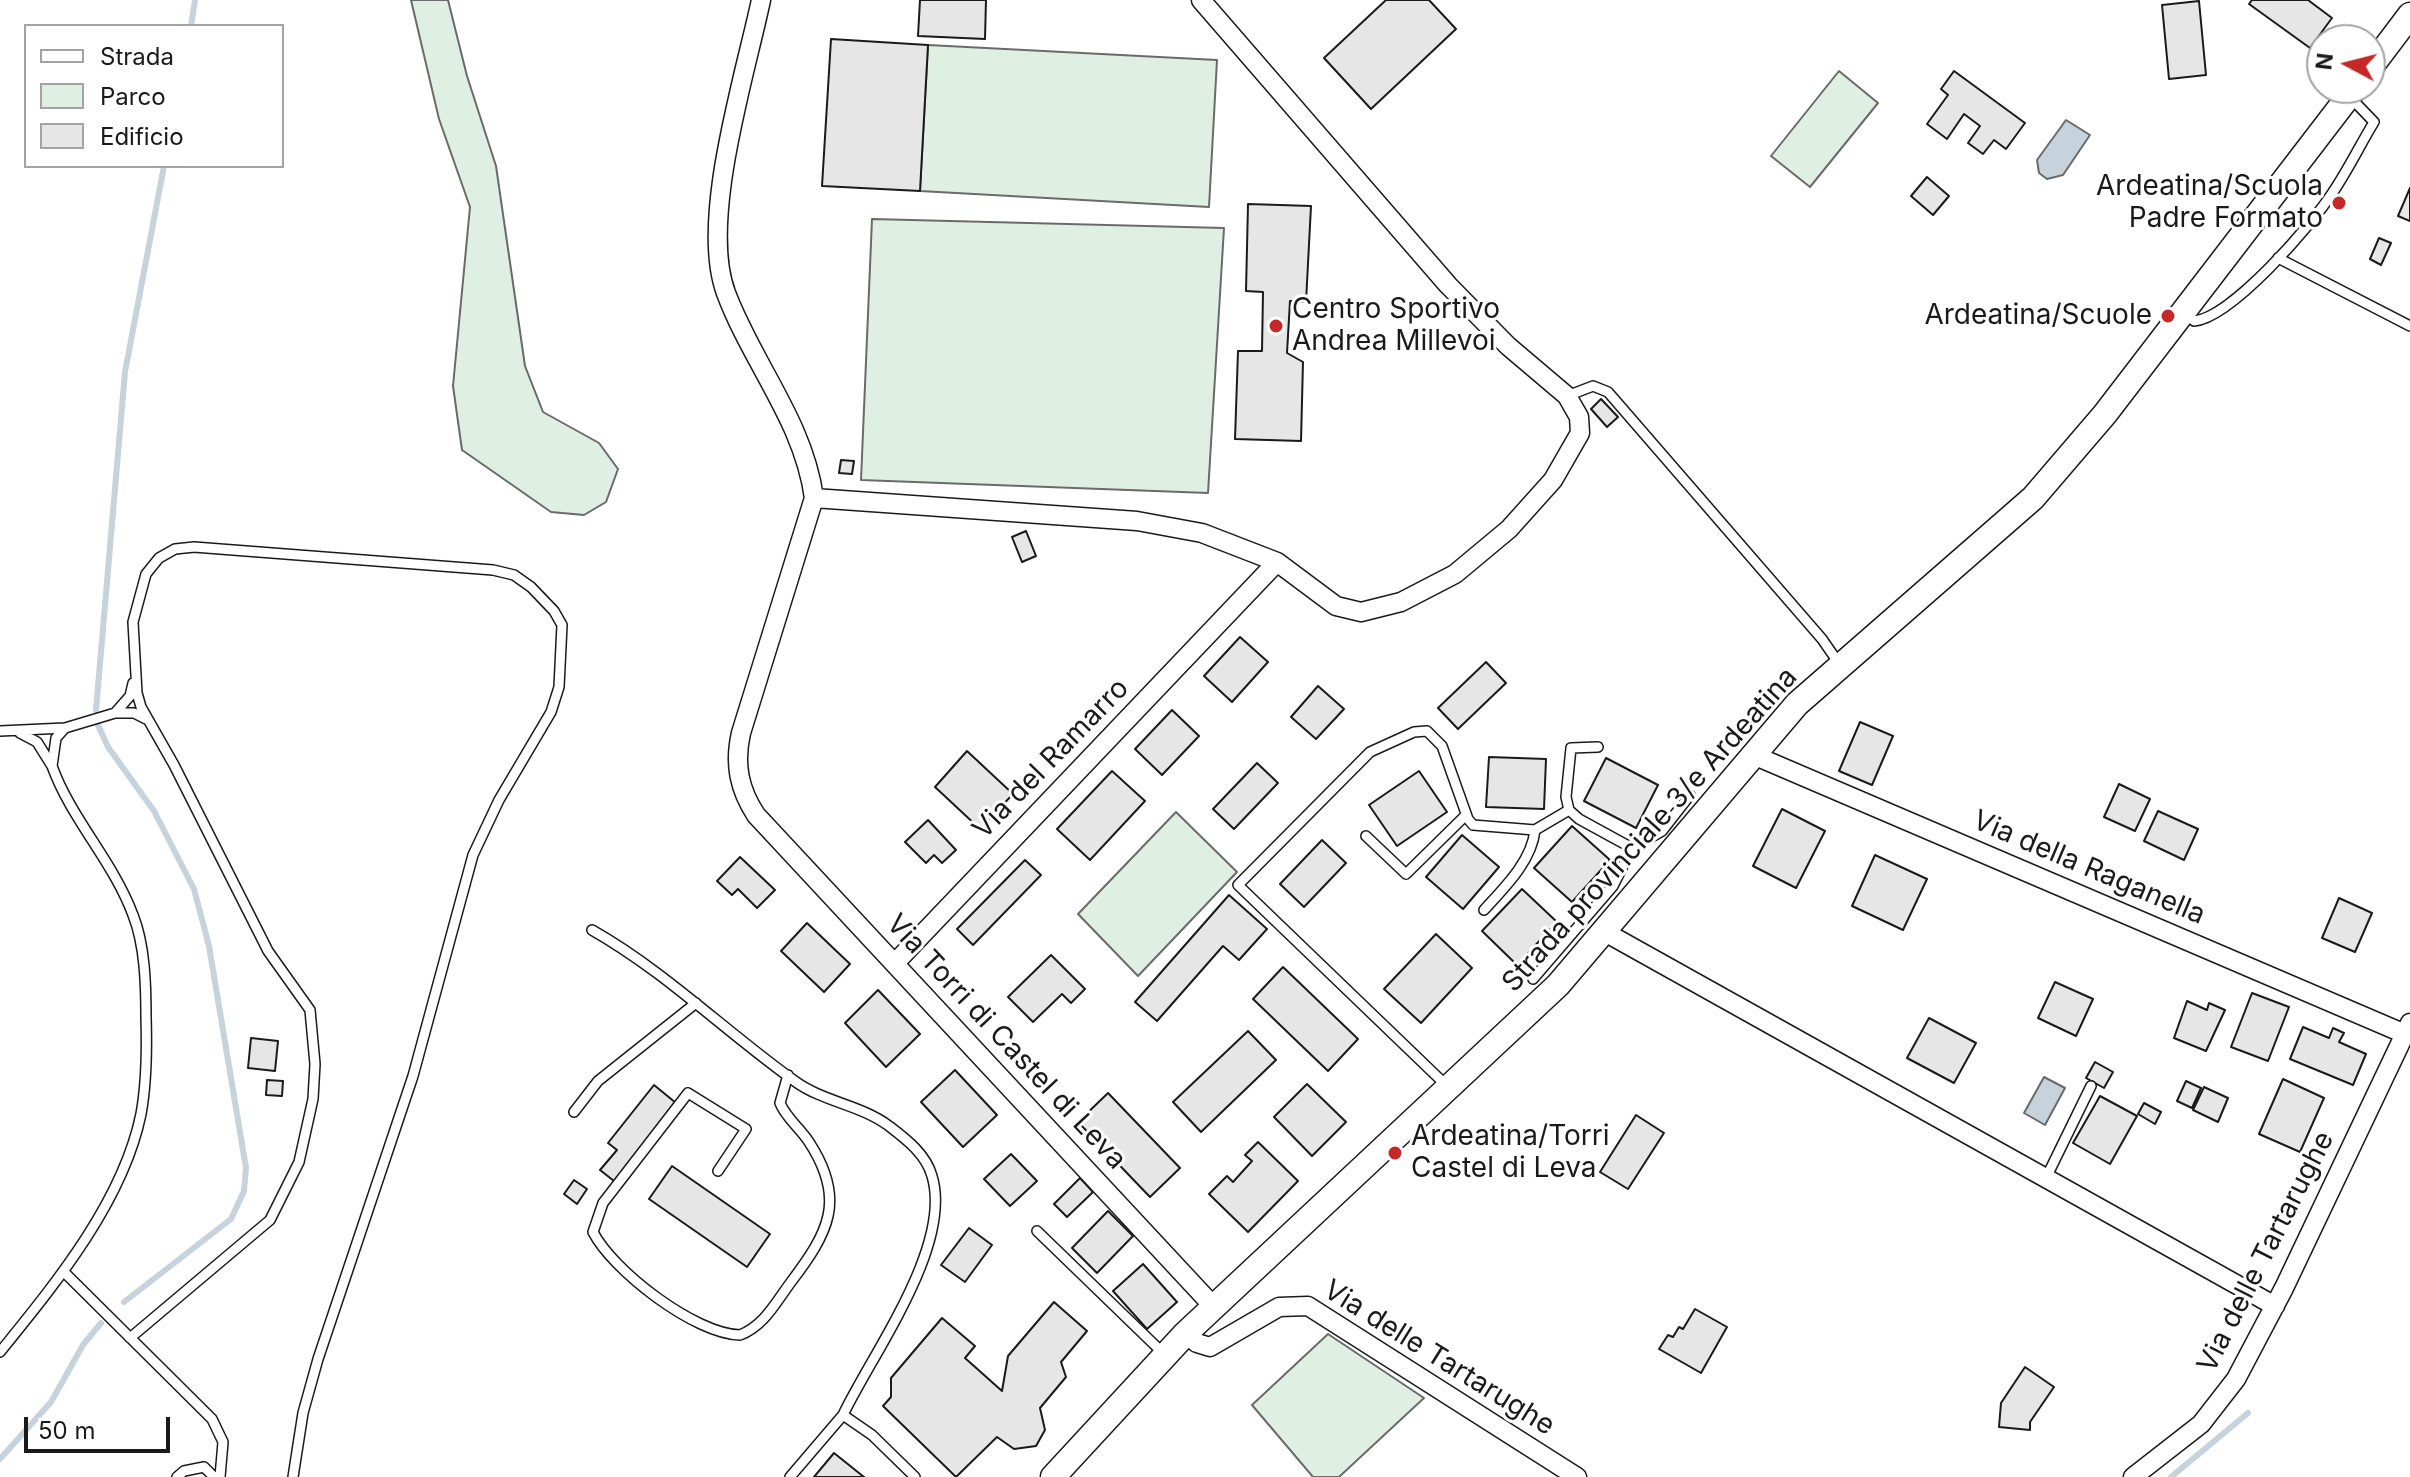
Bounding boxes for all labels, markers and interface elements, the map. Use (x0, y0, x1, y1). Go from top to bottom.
legend (24, 24, 284, 168)
north arrow (2306, 24, 2386, 104)
text: Strada (100, 42, 174, 71)
text: N (2310, 51, 2338, 71)
text: Parco (100, 82, 166, 111)
text: Edificio (100, 122, 184, 151)
place label: Ardeatina/Scuola Padre Formato (2096, 170, 2323, 236)
marker: Ardeatina/Scuola Padre Formato (2330, 194, 2348, 212)
place label: Centro Sportivo Andrea Millevoi (1292, 293, 1500, 359)
place label: Ardeatina/Scuole (1924, 299, 2152, 333)
marker: Ardeatina/Scuole (2159, 307, 2177, 325)
marker: Centro Sportivo Andrea Millevoi (1267, 317, 1285, 335)
street label: Strada provinciale 3/e Ardeatina (1495, 661, 1805, 999)
street label: Via del Ramarro (966, 672, 1136, 846)
street label: Via della Raganella (1968, 804, 2210, 932)
street label: Via Torri di Castel di Leva (879, 908, 1133, 1176)
place label: Ardeatina/Torri Castel di Leva (1411, 1120, 1610, 1186)
street label: Via delle Tartarughe (2191, 1126, 2341, 1378)
marker: Ardeatina/Torri Castel di Leva (1386, 1144, 1404, 1162)
street label: Via delle Tartarughe (1317, 1273, 1561, 1443)
scale bar (28, 1401, 174, 1451)
text: 50 m (38, 1416, 96, 1445)

